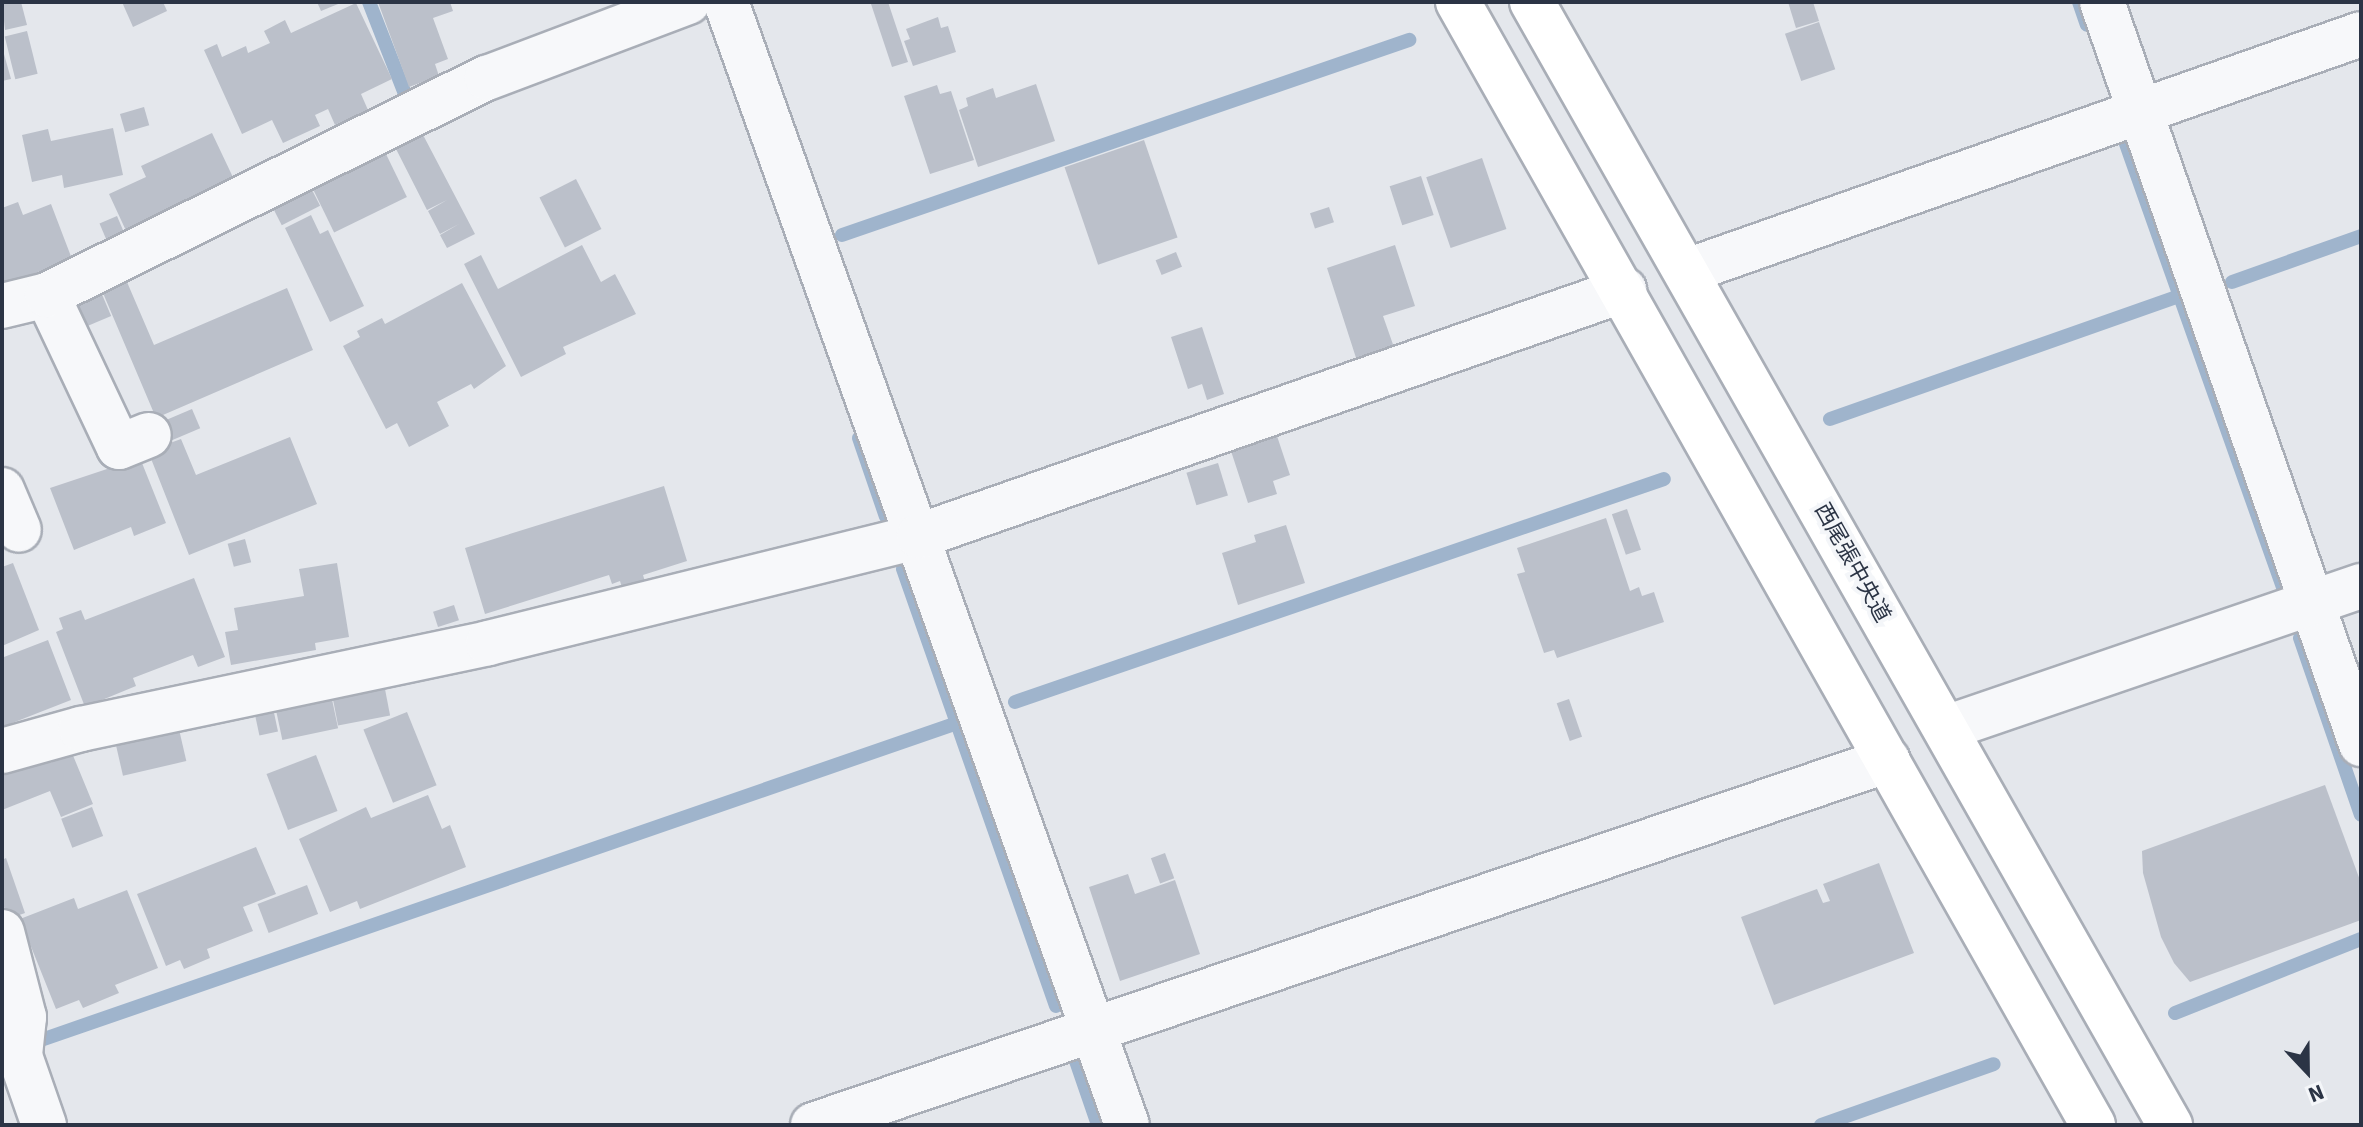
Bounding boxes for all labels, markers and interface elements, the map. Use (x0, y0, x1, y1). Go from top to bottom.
street label: 西尾張中央道 (1808, 499, 1896, 627)
north arrow (2267, 1031, 2347, 1111)
text: N (2303, 1076, 2329, 1111)

